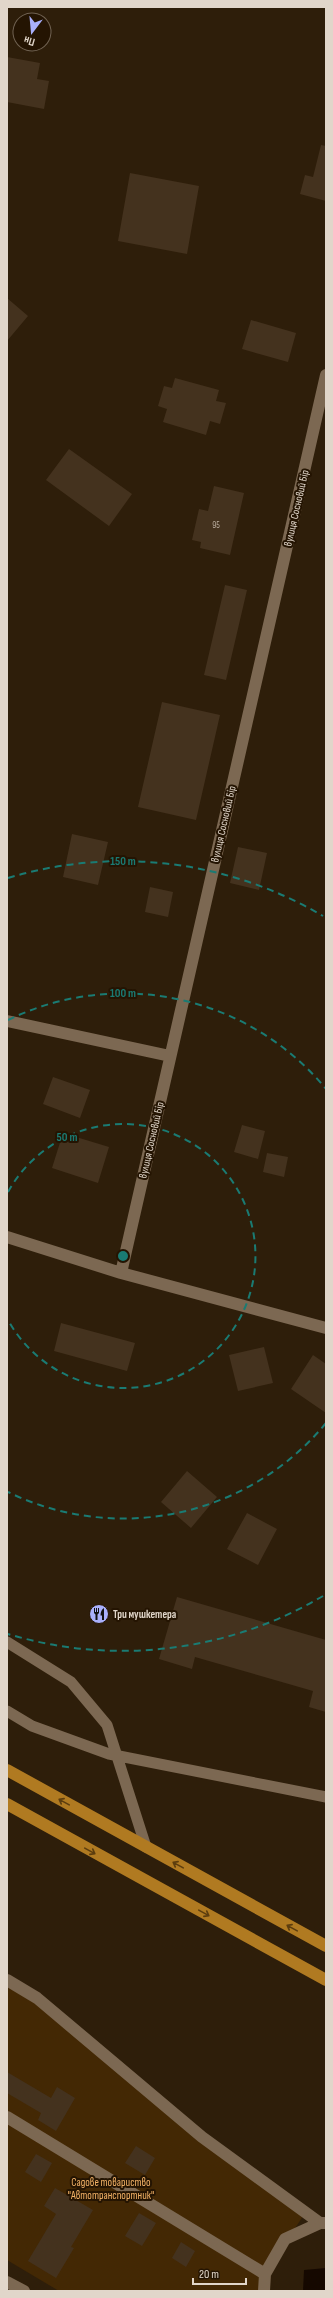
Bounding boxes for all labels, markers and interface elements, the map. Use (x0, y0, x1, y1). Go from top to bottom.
north arrow (12, 12, 52, 52)
text: Пн (22, 33, 36, 49)
street label: вулиця Сосновий Бір (281, 469, 312, 548)
house number: 95 (212, 520, 220, 531)
street label: вулиця Сосновий Бір (208, 785, 239, 864)
text: 150 m (110, 854, 136, 869)
text: 100 m (110, 986, 136, 1001)
street label: вулиця Сосновий Бір (136, 1101, 167, 1180)
text: 50 m (57, 1130, 77, 1145)
centre of rings (116, 1249, 130, 1263)
restaurant icon: Три мушкетера (88, 1603, 110, 1625)
place label: Три мушкетера (113, 1608, 177, 1621)
one-way arrow (58, 1798, 70, 1805)
one-way arrow (84, 1847, 96, 1855)
one-way arrow (172, 1860, 184, 1868)
one-way arrow (198, 1910, 210, 1918)
one-way arrow (286, 1923, 298, 1931)
park label: Садове товариство "Автотранспортник" (68, 2176, 154, 2202)
scale bar (193, 2260, 246, 2286)
text: 20 m (199, 2267, 219, 2282)

